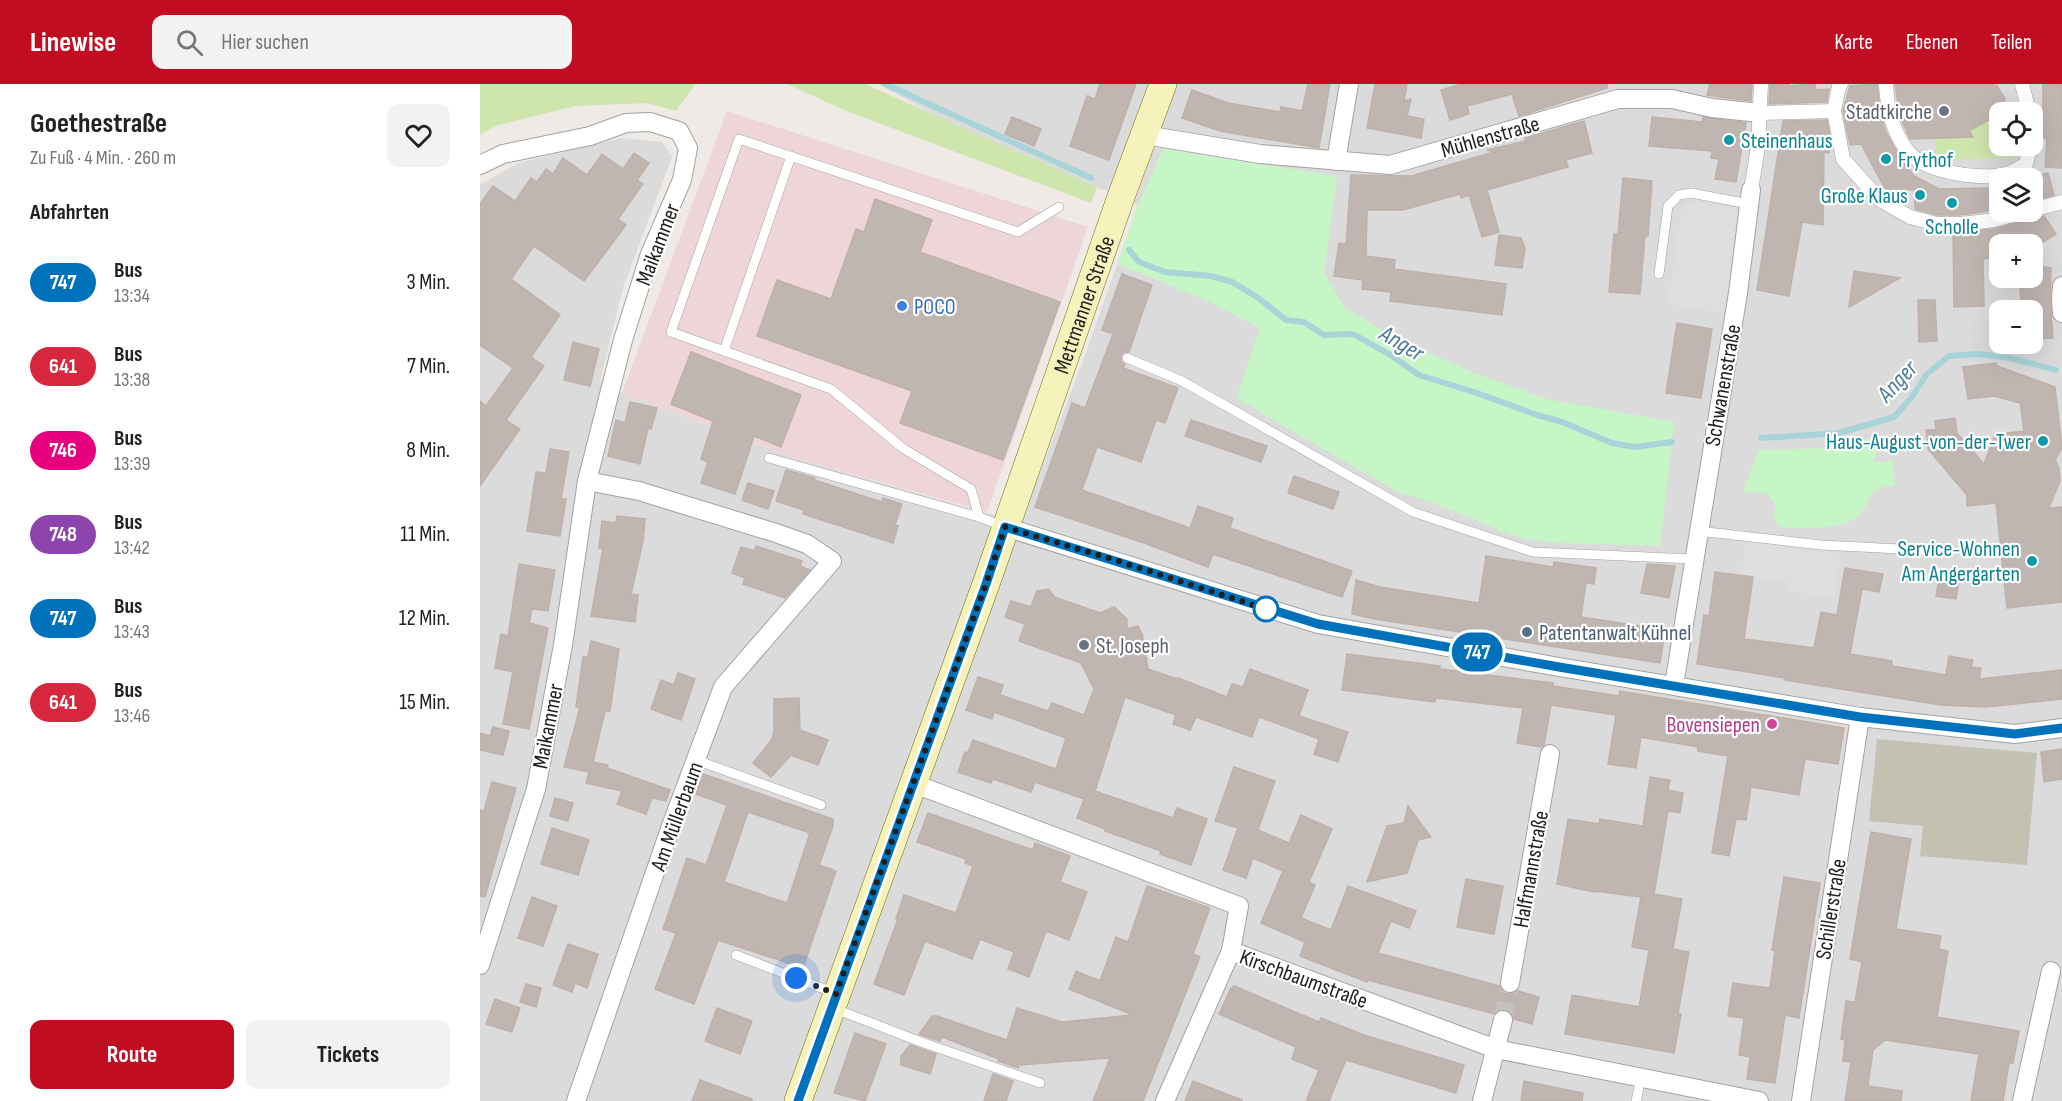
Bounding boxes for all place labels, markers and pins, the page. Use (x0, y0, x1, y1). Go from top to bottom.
place label: Stadtkirche (1846, 99, 1932, 126)
marker: Stadtkirche (1937, 104, 1951, 118)
place label: Steinenhaus (1741, 128, 1833, 155)
marker: Steinenhaus (1722, 133, 1736, 147)
place label: Frythof (1898, 147, 1954, 174)
marker: Frythof (1879, 152, 1893, 166)
place label: Große Klaus (1821, 183, 1908, 210)
marker: Große Klaus (1913, 188, 1927, 202)
marker: Scholle (1945, 196, 1959, 210)
place label: Scholle (1925, 214, 1979, 241)
place label: POCO (914, 294, 956, 321)
marker: POCO (895, 299, 909, 313)
place label: Haus-August-von-der-Twer (1826, 429, 2031, 456)
marker: Haus-August-von-der-Twer (2036, 434, 2050, 448)
place label: Service-Wohnen Am Angergarten (1897, 536, 2020, 588)
marker: Service-Wohnen Am Angergarten (2025, 554, 2039, 568)
unlabelled marker (1253, 596, 1279, 622)
place label: Patentanwalt Kühnel (1539, 620, 1691, 647)
marker: Patentanwalt Kühnel (1520, 625, 1534, 639)
place label: St. Joseph (1096, 633, 1169, 660)
marker: St. Joseph (1077, 638, 1091, 652)
place label: Bovensiepen (1666, 712, 1760, 739)
marker: Bovensiepen (1765, 717, 1779, 731)

